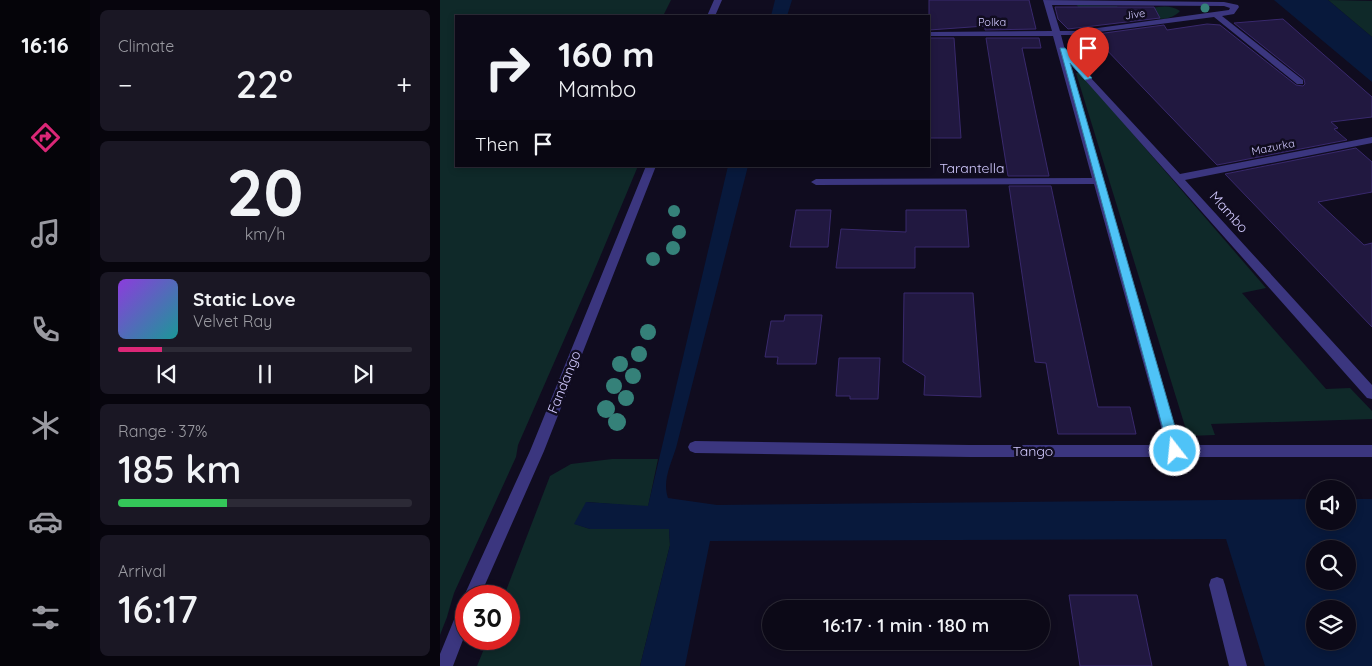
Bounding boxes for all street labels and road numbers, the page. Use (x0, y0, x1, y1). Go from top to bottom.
street label: Jive (1124, 6, 1146, 22)
street label: Polka (978, 15, 1006, 29)
street label: Mazurka (1250, 136, 1296, 158)
street label: Tarantella (940, 159, 1004, 177)
street label: Mambo (1206, 187, 1252, 237)
street label: Fandango (543, 348, 585, 416)
street label: Tango (1013, 442, 1053, 460)

